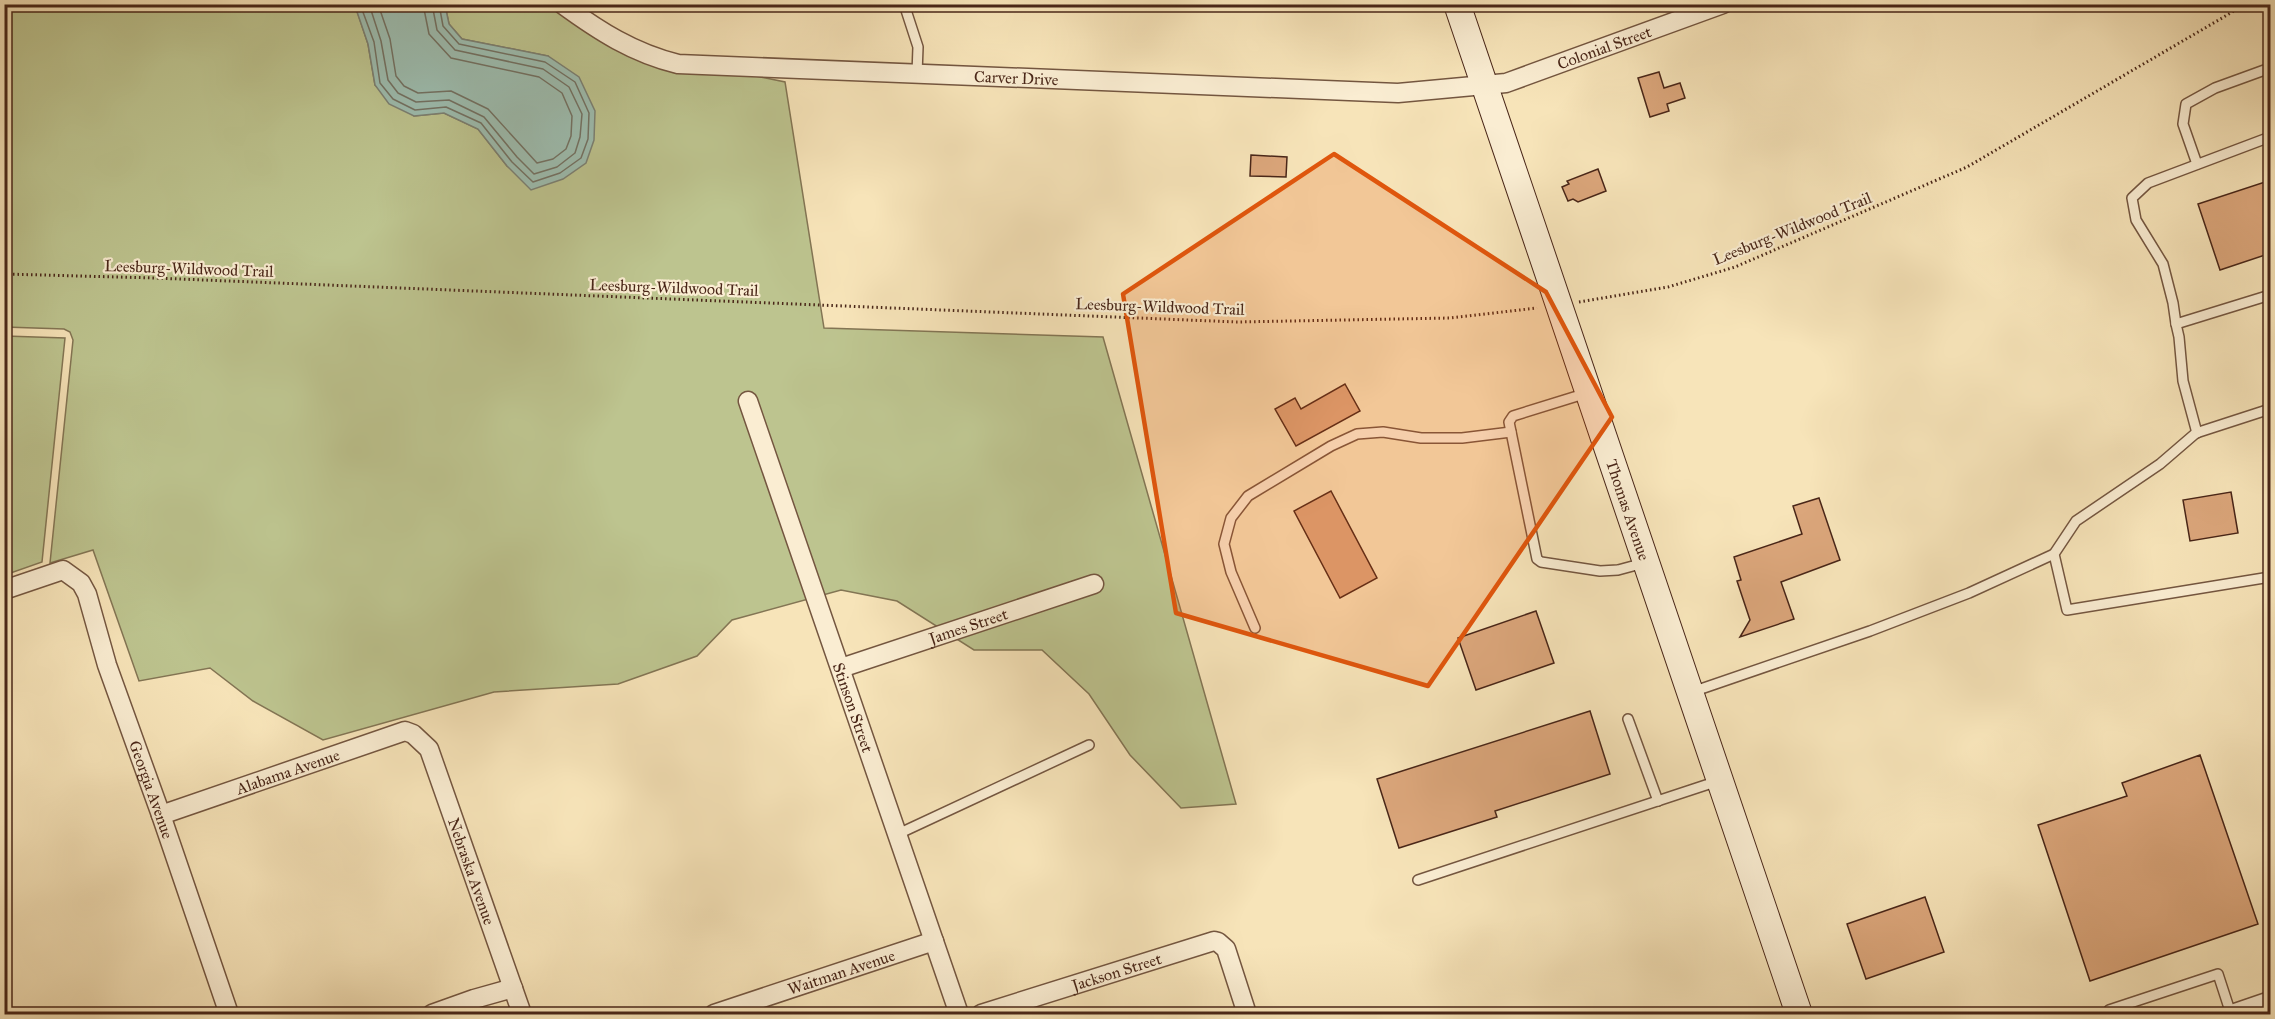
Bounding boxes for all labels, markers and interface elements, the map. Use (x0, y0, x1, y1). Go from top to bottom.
street label: Colonial Street (1555, 22, 1654, 74)
street label: Carver Drive (974, 67, 1059, 89)
street label: Leesburg-Wildwood Trail (1710, 188, 1875, 270)
street label: Leesburg-Wildwood Trail (104, 256, 275, 282)
street label: Leesburg-Wildwood Trail (589, 275, 760, 301)
street label: Leesburg-Wildwood Trail (1075, 294, 1246, 320)
street label: Thomas Avenue (1602, 457, 1654, 563)
street label: James Street (925, 604, 1011, 650)
street label: Stinson Street (829, 660, 877, 755)
street label: Georgia Avenue (125, 738, 177, 841)
street label: Alabama Avenue (233, 745, 342, 799)
street label: Nebraska Avenue (444, 815, 499, 928)
street label: Waitman Avenue (785, 946, 898, 999)
street label: Jackson Street (1068, 949, 1164, 997)

